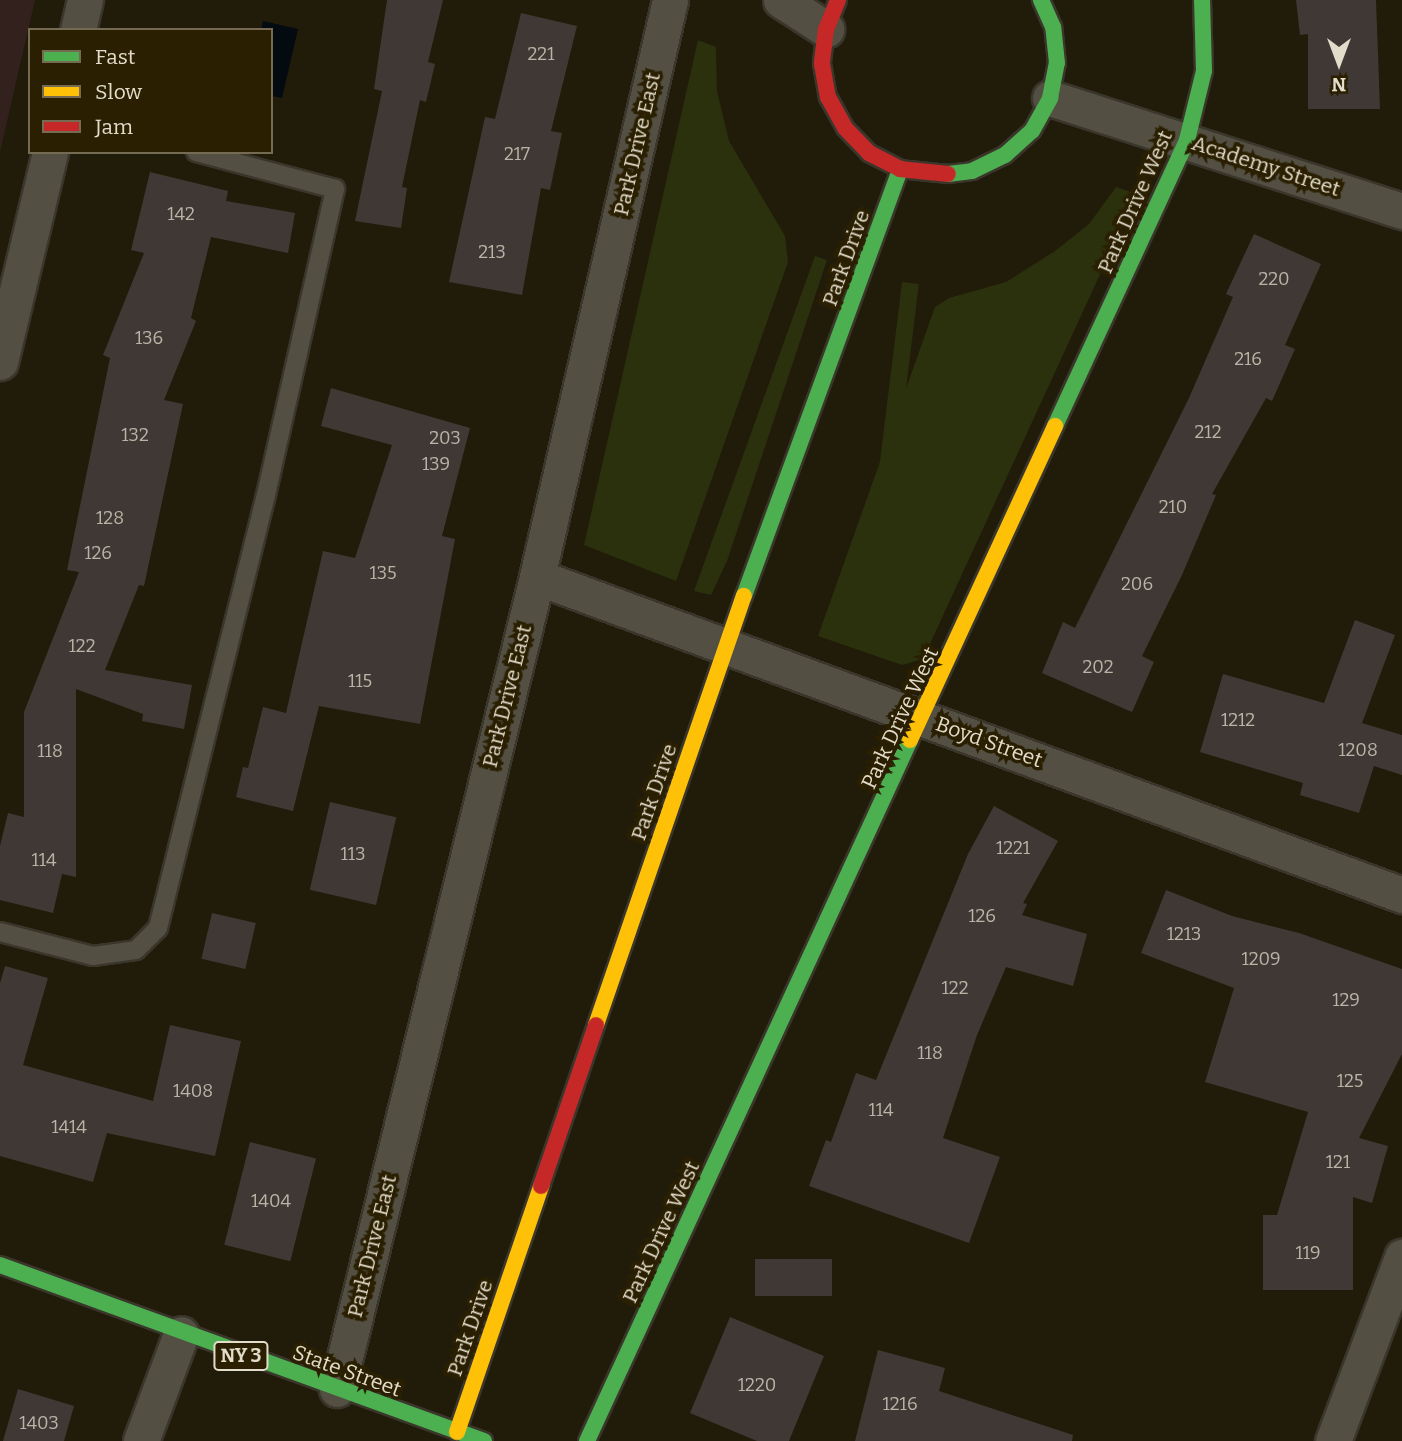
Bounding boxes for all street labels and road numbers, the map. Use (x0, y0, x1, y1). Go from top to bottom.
street label: Park Drive East (608, 70, 666, 218)
street label: Park Drive West (1092, 127, 1178, 277)
street label: Academy Street (1189, 130, 1343, 202)
street label: Park Drive (817, 207, 875, 309)
street label: Park Drive East (477, 622, 537, 770)
street label: Park Drive West (856, 643, 944, 793)
street label: Boyd Street (932, 711, 1046, 773)
street label: Park Drive (626, 741, 682, 843)
street label: Park Drive West (617, 1157, 705, 1307)
street label: Park Drive East (342, 1172, 402, 1320)
street label: Park Drive (442, 1277, 498, 1379)
road number: NY 3 (213, 1340, 269, 1372)
street label: State Street (289, 1340, 405, 1402)

